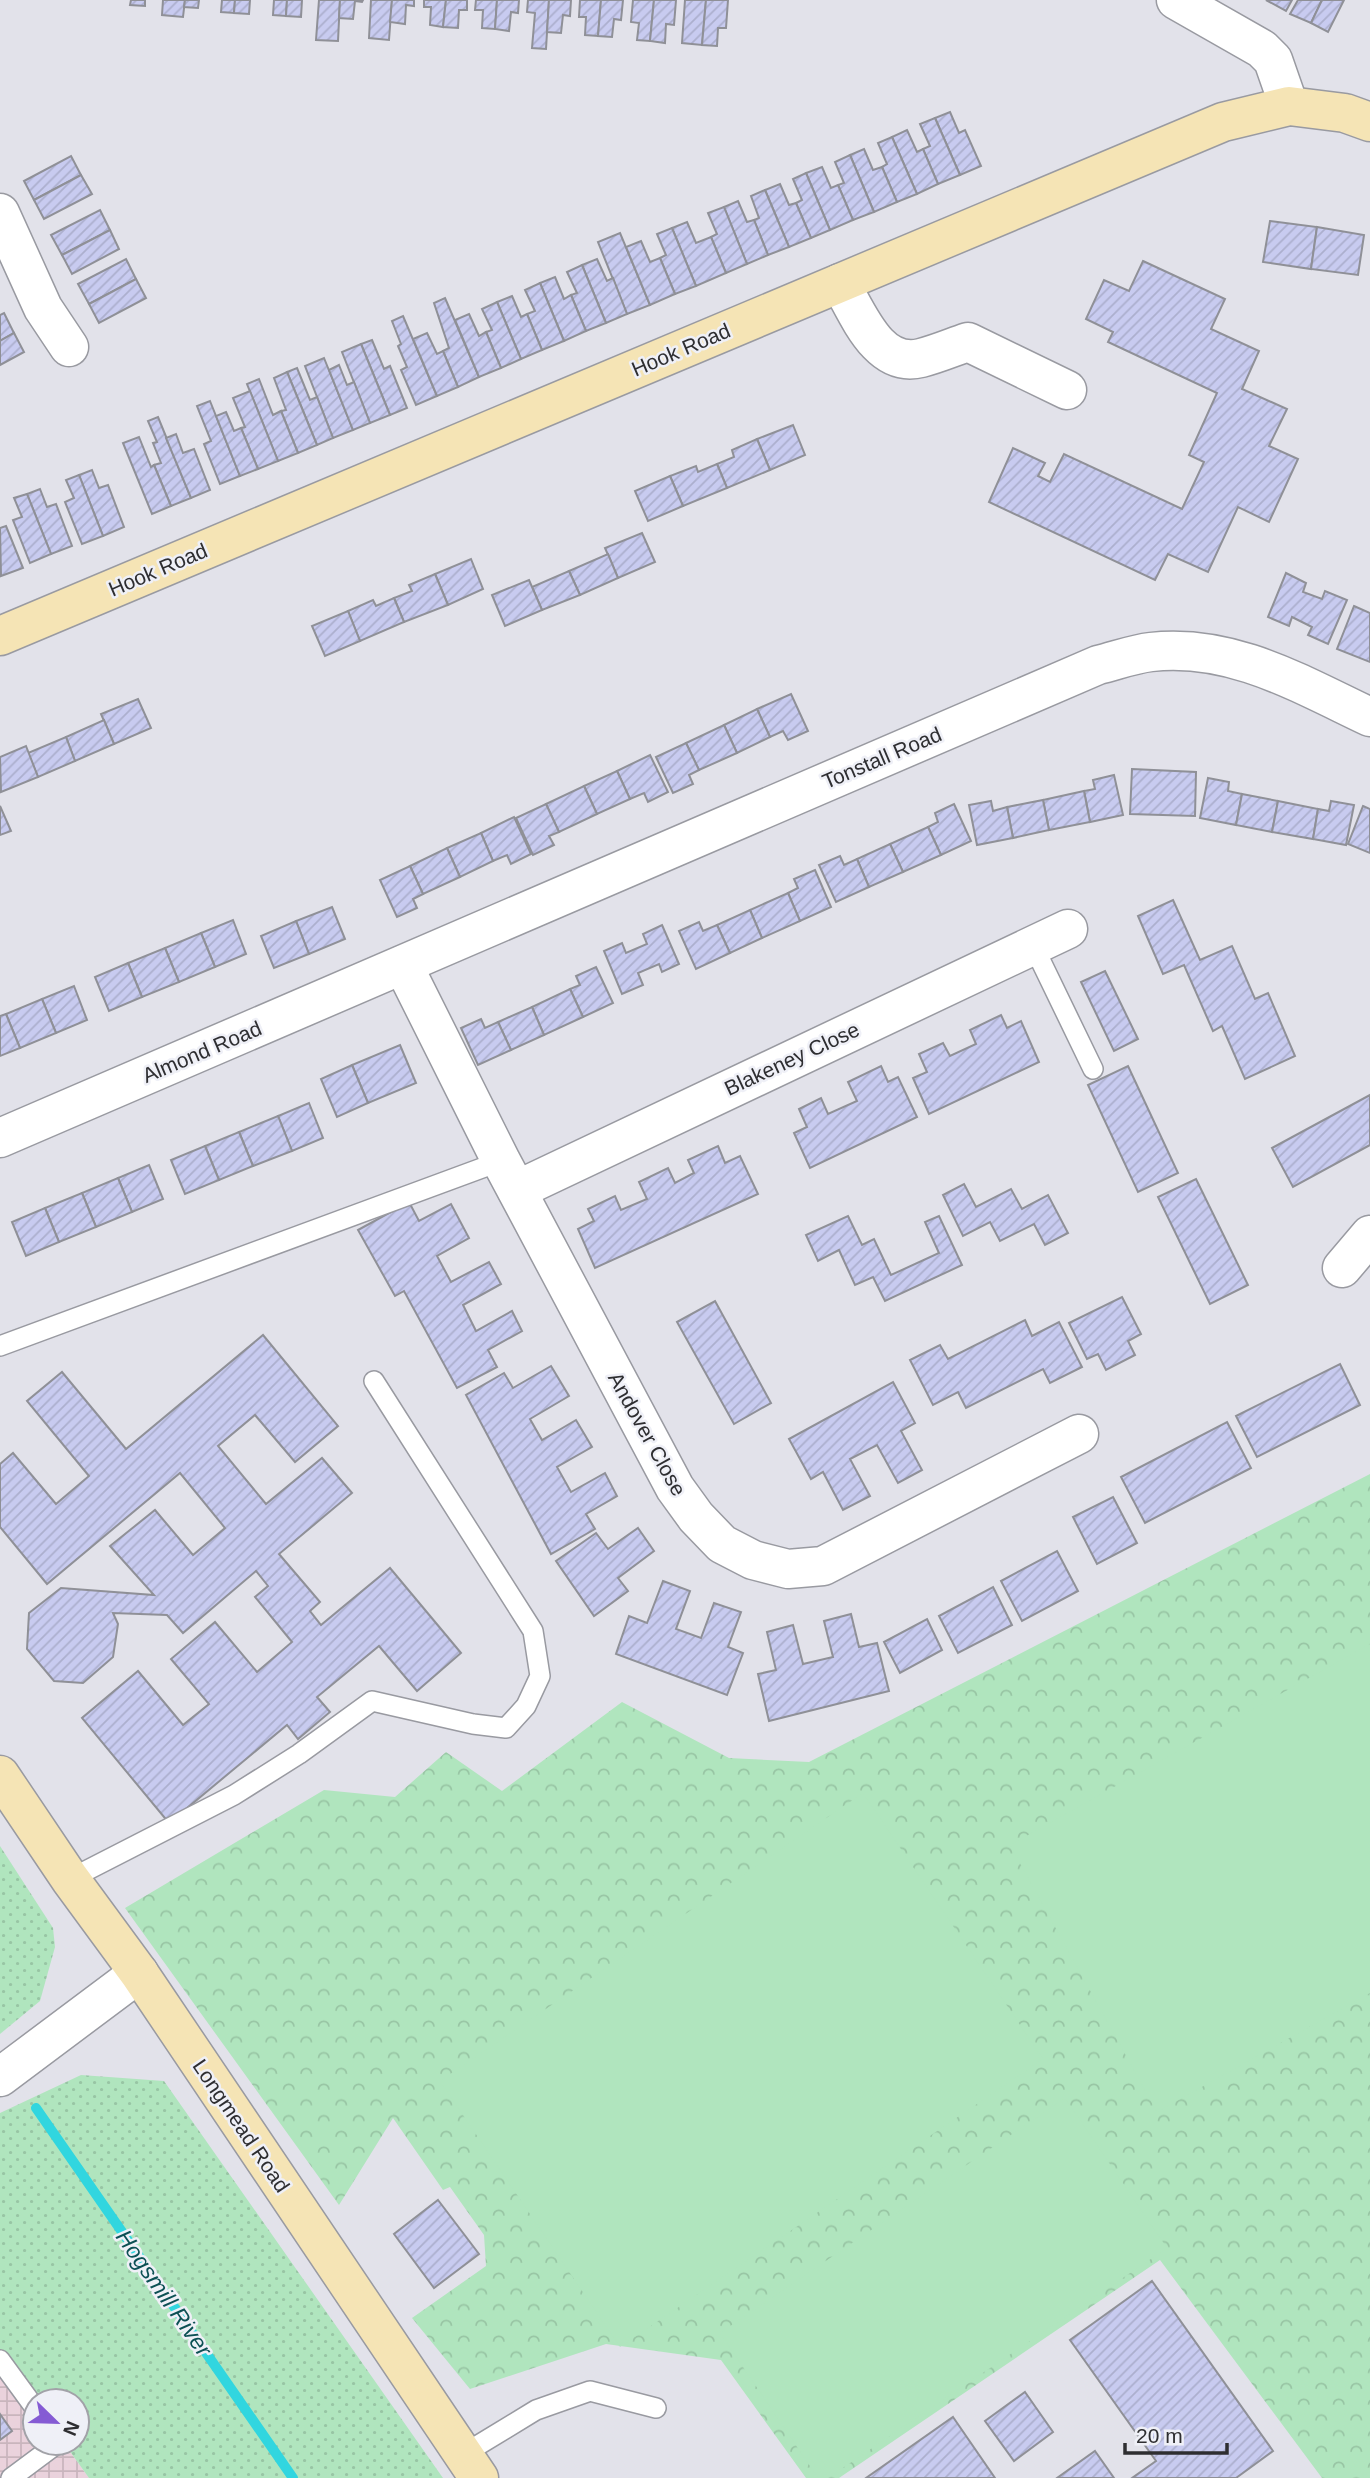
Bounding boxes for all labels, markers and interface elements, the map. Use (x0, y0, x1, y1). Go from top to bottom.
street label: Hook Road (628, 318, 734, 381)
street label: Hook Road (105, 538, 211, 601)
street label: Tonstall Road (819, 722, 945, 793)
street label: Almond Road (139, 1016, 265, 1087)
street label: Blakeney Close (721, 1017, 863, 1100)
street label: Andover Close (604, 1368, 691, 1500)
street label: Longmead Road (188, 2055, 294, 2197)
water label: Hogsmill River (111, 2225, 218, 2362)
north arrow (21, 2387, 91, 2457)
scale bar (1125, 2412, 1226, 2456)
text: N (59, 2418, 84, 2439)
text: 20 m (1136, 2424, 1183, 2447)

